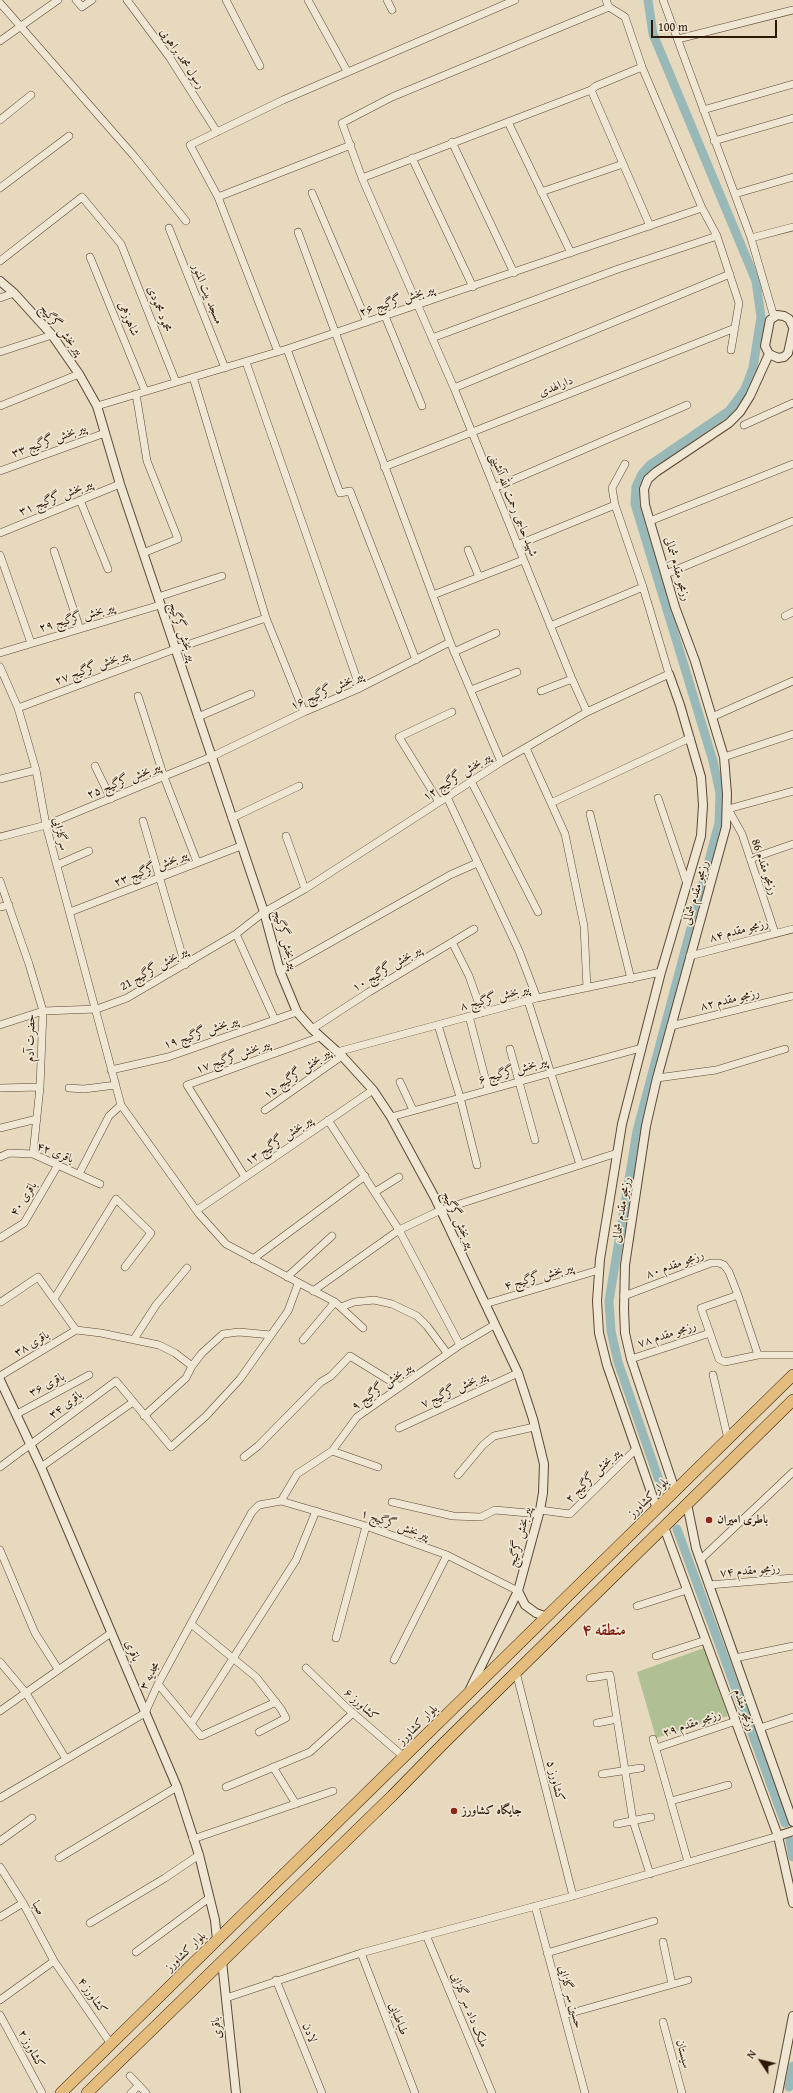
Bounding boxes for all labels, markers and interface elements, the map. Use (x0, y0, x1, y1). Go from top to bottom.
scale bar (653, 12, 779, 38)
text: 100 m (658, 18, 688, 35)
street label: رسول محمد براهویی (156, 26, 208, 92)
street label: مسجد بیت المنور (188, 262, 226, 326)
street label: پیر بخش گرگیج ۲۶ (358, 282, 436, 320)
street label: محمود محمودی (144, 284, 174, 334)
street label: شاهوزهی (114, 300, 142, 338)
street label: پیر بخش گرگیج (36, 302, 86, 358)
street label: دارالهدی (537, 374, 575, 400)
street label: پیر بخش گرگیج ۳۳ (10, 421, 88, 461)
street label: شهید حاجی رحمت الله آنشینی (486, 451, 540, 559)
street label: پیر بخش گرگیج ۳۱ (17, 477, 95, 519)
street label: رزمجو مقدم شمالی (661, 535, 693, 603)
street label: پیر بخش گرگیج ۲۹ (37, 600, 117, 636)
street label: پیر بخش گرگیج (165, 600, 199, 664)
street label: پیر بخش گرگیج ۲۷ (53, 647, 131, 689)
street label: پیر بخش گرگیج ۱۶ (288, 668, 366, 714)
street label: پیر بخش گرگیج ۱۲ (420, 750, 494, 804)
street label: پیر بخش گرگیج ۲۵ (85, 760, 163, 802)
street label: سرگلزایی (49, 816, 71, 852)
street label: رزمجو مقدم 86 (748, 837, 780, 897)
street label: پیر بخش گرگیج ۲۳ (112, 848, 190, 890)
street label: رزمجو مقدم شمالی (680, 859, 712, 927)
street label: پیر بخش گرگیج (270, 908, 300, 972)
street label: رزمجو مقدم ۸۴ (708, 916, 770, 946)
street label: پیر بخش گرگیج ۱۰ (350, 943, 424, 995)
street label: پیر بخش گرگیج 21 (118, 944, 190, 994)
street label: پیر بخش گرگیج ۸ (459, 982, 531, 1014)
street label: رزمجو مقدم ۸۲ (699, 986, 761, 1014)
street label: پیر بخش گرگیج ۱۹ (162, 1013, 240, 1053)
street label: حضرت آدم (23, 1014, 39, 1062)
street label: پیر بخش گرگیج ۱۷ (194, 1037, 272, 1077)
street label: پیر بخش گرگیج ۱۵ (261, 1046, 333, 1102)
street label: پیر بخش گرگیج ۶ (477, 1054, 549, 1088)
street label: پیر بخش گرگیج ۱۳ (242, 1113, 316, 1169)
street label: باقری ۴۲ (34, 1139, 76, 1167)
street label: رزمجو مقدم شمالی (610, 1176, 634, 1244)
street label: باقری ۴۰ (7, 1179, 41, 1219)
street label: پیر بخش گرگیج (438, 1189, 478, 1251)
street label: رزمجو مقدم ۸۰ (644, 1248, 706, 1282)
street label: پیر بخش گرگیج ۴ (503, 1260, 575, 1294)
street label: رزمجو مقدم ۷۸ (636, 1319, 698, 1351)
street label: باقری ۳۸ (12, 1328, 52, 1360)
street label: پیر بخش گرگیج ۹ (349, 1360, 415, 1414)
street label: پیر بخش گرگیج ۷ (419, 1368, 489, 1412)
street label: باقری ۳۶ (27, 1370, 67, 1400)
street label: باقری ۳۴ (46, 1388, 86, 1422)
street label: پیر بخش گرگیج ۲ (563, 1446, 623, 1506)
street label: بلوار کشاورز (626, 1475, 672, 1521)
street label: پیر بخش گرگیج (505, 1505, 535, 1569)
street label: پیر بخش گرگیج ۱ (359, 1507, 431, 1543)
place label: باطری امیران (717, 1513, 768, 1527)
marker: باطری امیران (704, 1515, 714, 1525)
street label: رزمجو مقدم ۷۴ (719, 1561, 781, 1581)
district label: منطقه ۴ (582, 1621, 626, 1641)
street label: باقری (121, 1638, 143, 1664)
street label: مجدیه ۳ (137, 1660, 163, 1692)
street label: کشاورز ۶ (341, 1686, 381, 1724)
street label: رزمجو مقدم (730, 1687, 758, 1733)
street label: بلوار کشاورز (395, 1702, 441, 1748)
street label: رزمجو مقدم ۲۹ (661, 1707, 723, 1741)
street label: کشاورز ۵ (543, 1759, 567, 1803)
place label: جایگاه کشاورز (462, 1804, 522, 1818)
marker: جایگاه کشاورز (449, 1806, 459, 1816)
street label: صبا (28, 1898, 48, 1918)
street label: بلوار کشاورز (163, 1929, 209, 1975)
street label: حسین سر گلزایی (555, 1964, 585, 2030)
street label: ملک داد سر گلزایی (447, 1970, 491, 2050)
street label: کشاورز ۴ (74, 1975, 110, 2017)
street label: طباطبایی (385, 2001, 411, 2037)
street label: باقری (209, 2016, 225, 2040)
street label: لادن (299, 2021, 319, 2045)
street label: کشاورز ۲ (15, 2027, 47, 2071)
street label: سیستان (672, 2038, 694, 2070)
north arrow (741, 2041, 781, 2081)
text: N (743, 2047, 760, 2062)

